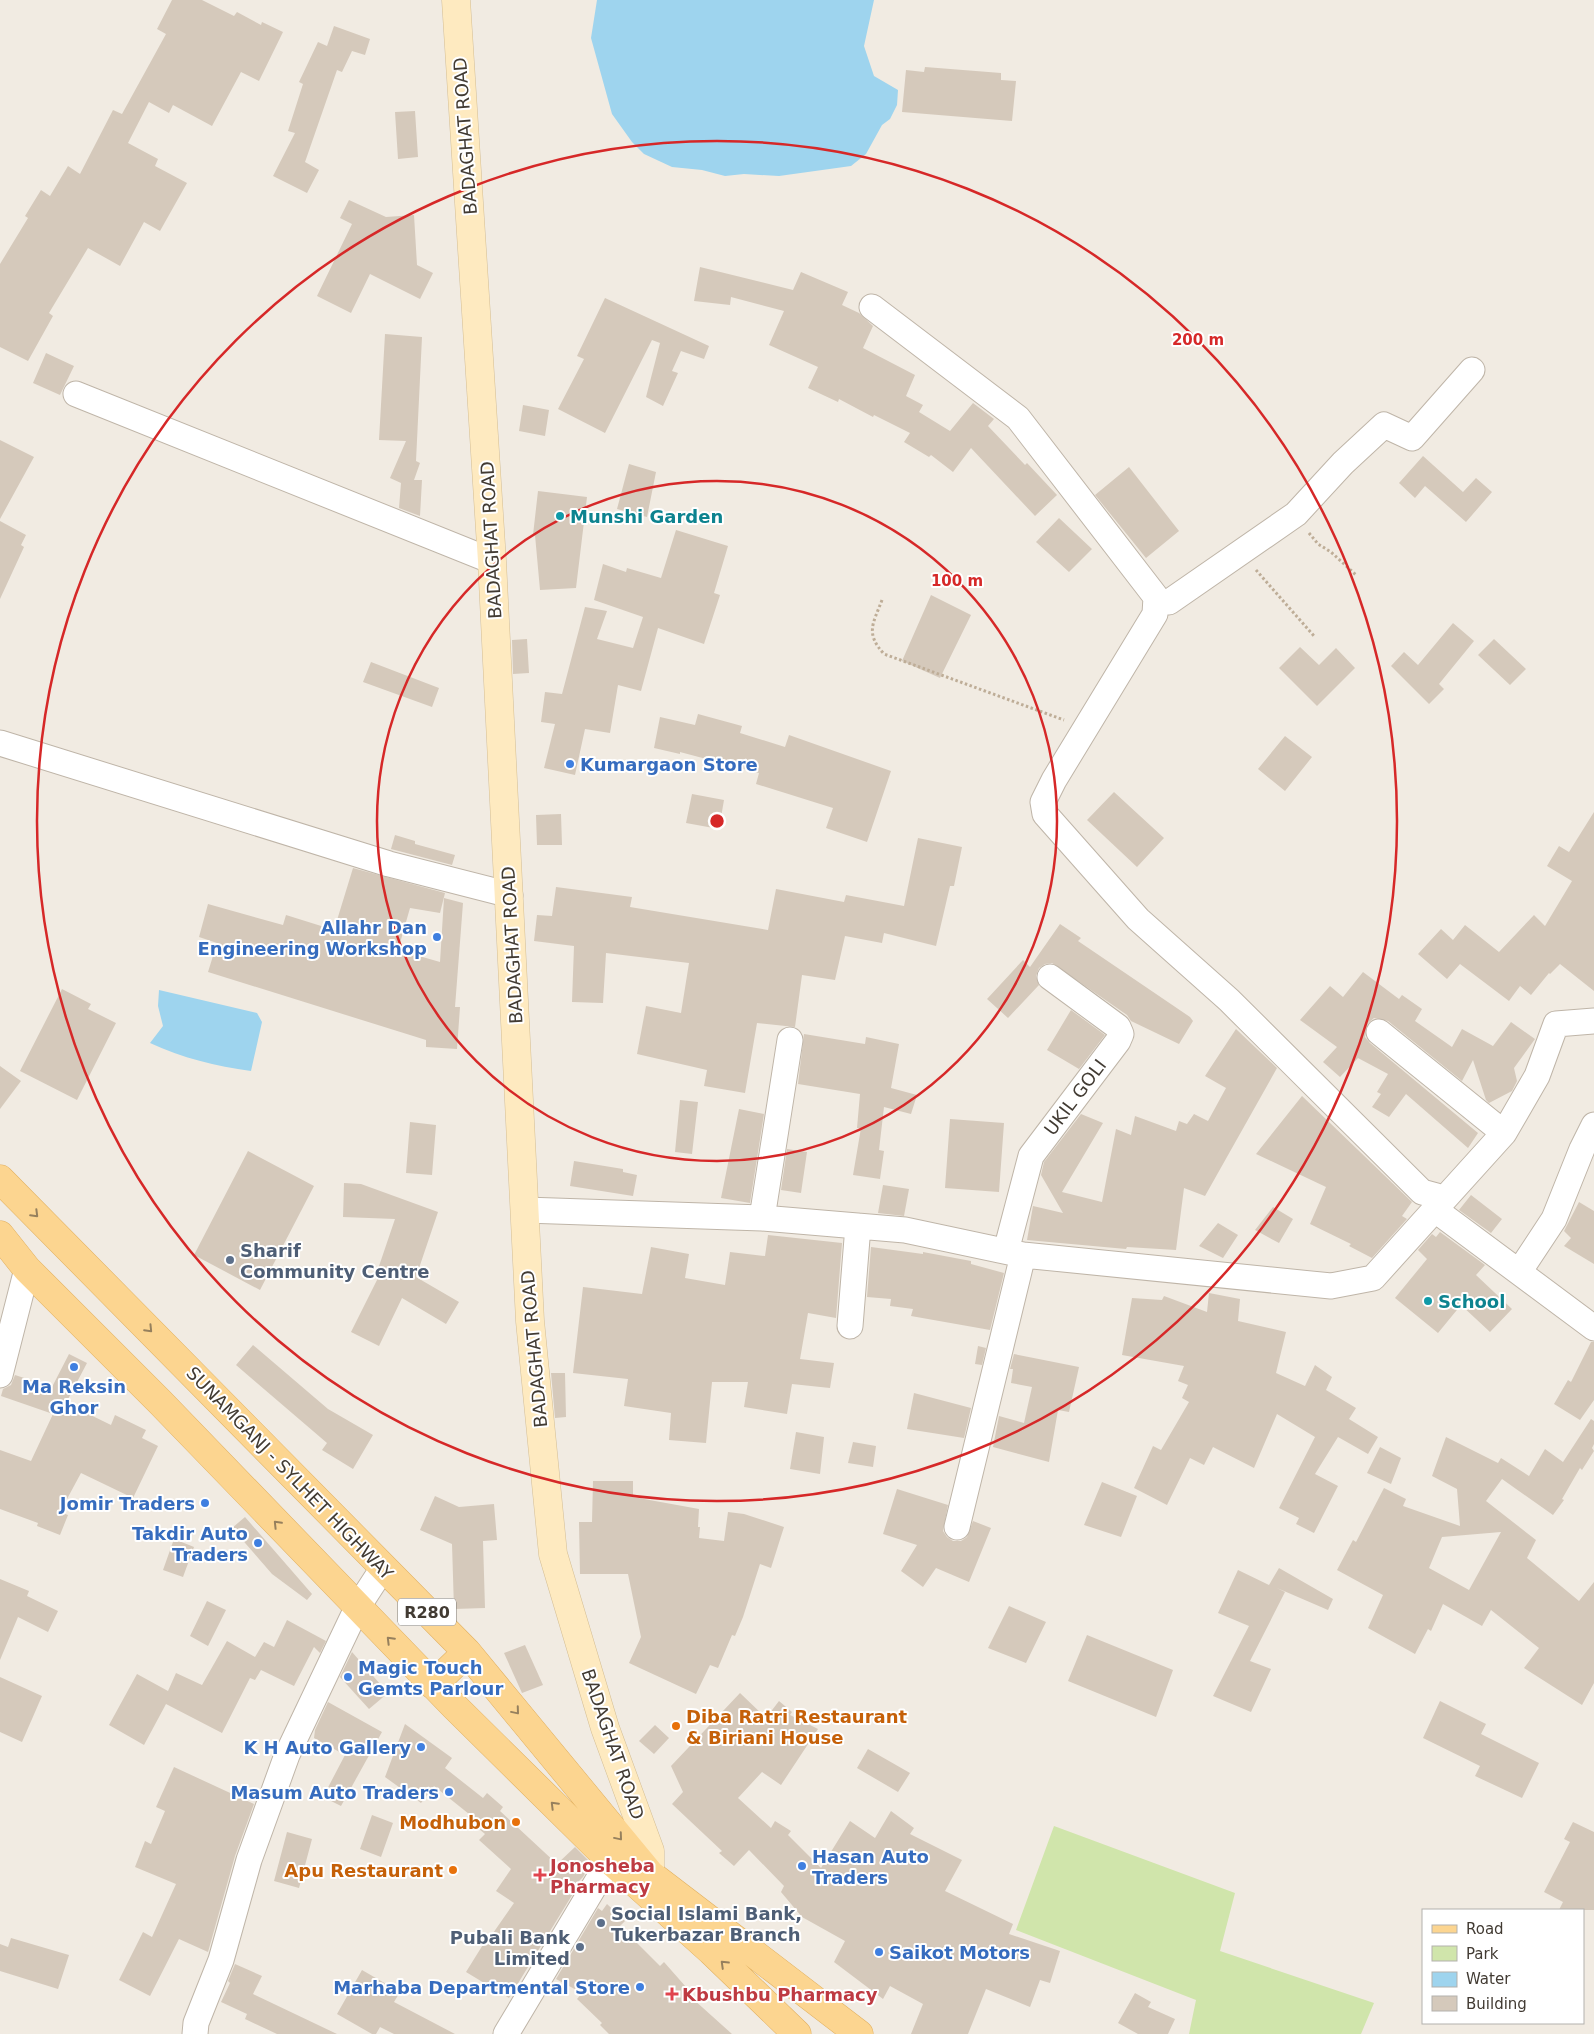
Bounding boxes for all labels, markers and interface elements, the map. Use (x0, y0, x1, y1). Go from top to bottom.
street label: BADAGHAT ROAD (449, 57, 481, 215)
text: 200 m (1172, 331, 1224, 349)
street label: BADAGHAT ROAD (476, 461, 506, 619)
place label: Munshi Garden (570, 506, 723, 527)
marker: Munshi Garden (554, 510, 566, 522)
text: 100 m (931, 572, 983, 590)
place label: Kumargaon Store (580, 754, 758, 775)
marker: Kumargaon Store (564, 758, 576, 770)
centre of rings (708, 812, 726, 830)
street label: BADAGHAT ROAD (497, 866, 527, 1024)
place label: Allahr Dan Engineering Workshop (197, 917, 427, 959)
marker: Allahr Dan Engineering Workshop (431, 931, 443, 943)
street label: UKIL GOLI (1040, 1055, 1110, 1139)
one-way arrow (29, 1208, 38, 1217)
place label: Sharif Community Centre (240, 1240, 429, 1282)
marker: Sharif Community Centre (224, 1254, 236, 1266)
street label: BADAGHAT ROAD (517, 1269, 551, 1429)
place label: School (1438, 1291, 1505, 1312)
marker: School (1422, 1295, 1434, 1307)
one-way arrow (143, 1323, 152, 1332)
marker: Ma Reksin Ghor (68, 1361, 80, 1373)
street label: SUNAMGANJ - SYLHET HIGHWAY (182, 1362, 398, 1585)
place label: Ma Reksin Ghor (22, 1376, 126, 1418)
place label: Jomir Traders (58, 1493, 195, 1514)
marker: Jomir Traders (199, 1497, 211, 1509)
one-way arrow (274, 1520, 283, 1529)
place label: Takdir Auto Traders (132, 1523, 248, 1565)
marker: Takdir Auto Traders (252, 1537, 264, 1549)
road number: R280 (398, 1598, 456, 1625)
one-way arrow (386, 1637, 395, 1646)
place label: Magic Touch Gemts Parlour (358, 1657, 503, 1699)
street label: BADAGHAT ROAD (577, 1666, 649, 1822)
marker: Magic Touch Gemts Parlour (342, 1671, 354, 1683)
one-way arrow (510, 1706, 519, 1715)
place label: Diba Ratri Restaurant & Biriani House (686, 1706, 908, 1748)
marker: Diba Ratri Restaurant & Biriani House (670, 1720, 682, 1732)
place label: K H Auto Gallery (243, 1737, 411, 1758)
marker: K H Auto Gallery (415, 1741, 427, 1753)
place label: Masum Auto Traders (230, 1782, 439, 1803)
marker: Masum Auto Traders (443, 1786, 455, 1798)
one-way arrow (551, 1801, 560, 1810)
place label: Modhubon (399, 1812, 506, 1833)
marker: Modhubon (510, 1816, 522, 1828)
one-way arrow (614, 1831, 623, 1840)
place label: Hasan Auto Traders (812, 1846, 929, 1888)
place label: Jonosheba Pharmacy (548, 1855, 655, 1897)
place label: Apu Restaurant (284, 1860, 443, 1881)
marker: Hasan Auto Traders (796, 1860, 808, 1872)
marker: Apu Restaurant (447, 1864, 459, 1876)
marker: Jonosheba Pharmacy (534, 1869, 546, 1881)
place label: Social Islami Bank, Tukerbazar Branch (611, 1903, 802, 1945)
legend (1422, 1909, 1584, 2024)
marker: Social Islami Bank, Tukerbazar Branch (595, 1917, 607, 1929)
text: Road (1466, 1920, 1504, 1938)
place label: Pubali Bank Limited (450, 1927, 571, 1969)
marker: Pubali Bank Limited (574, 1941, 586, 1953)
place label: Saikot Motors (889, 1942, 1030, 1963)
text: Park (1466, 1945, 1499, 1963)
marker: Saikot Motors (873, 1946, 885, 1958)
one-way arrow (721, 1960, 730, 1969)
text: Water (1466, 1970, 1511, 1988)
place label: Marhaba Departmental Store (333, 1977, 630, 1998)
marker: Marhaba Departmental Store (634, 1981, 646, 1993)
place label: Kbushbu Pharmacy (682, 1984, 878, 2005)
marker: Kbushbu Pharmacy (666, 1988, 678, 2000)
text: Building (1466, 1995, 1527, 2013)

